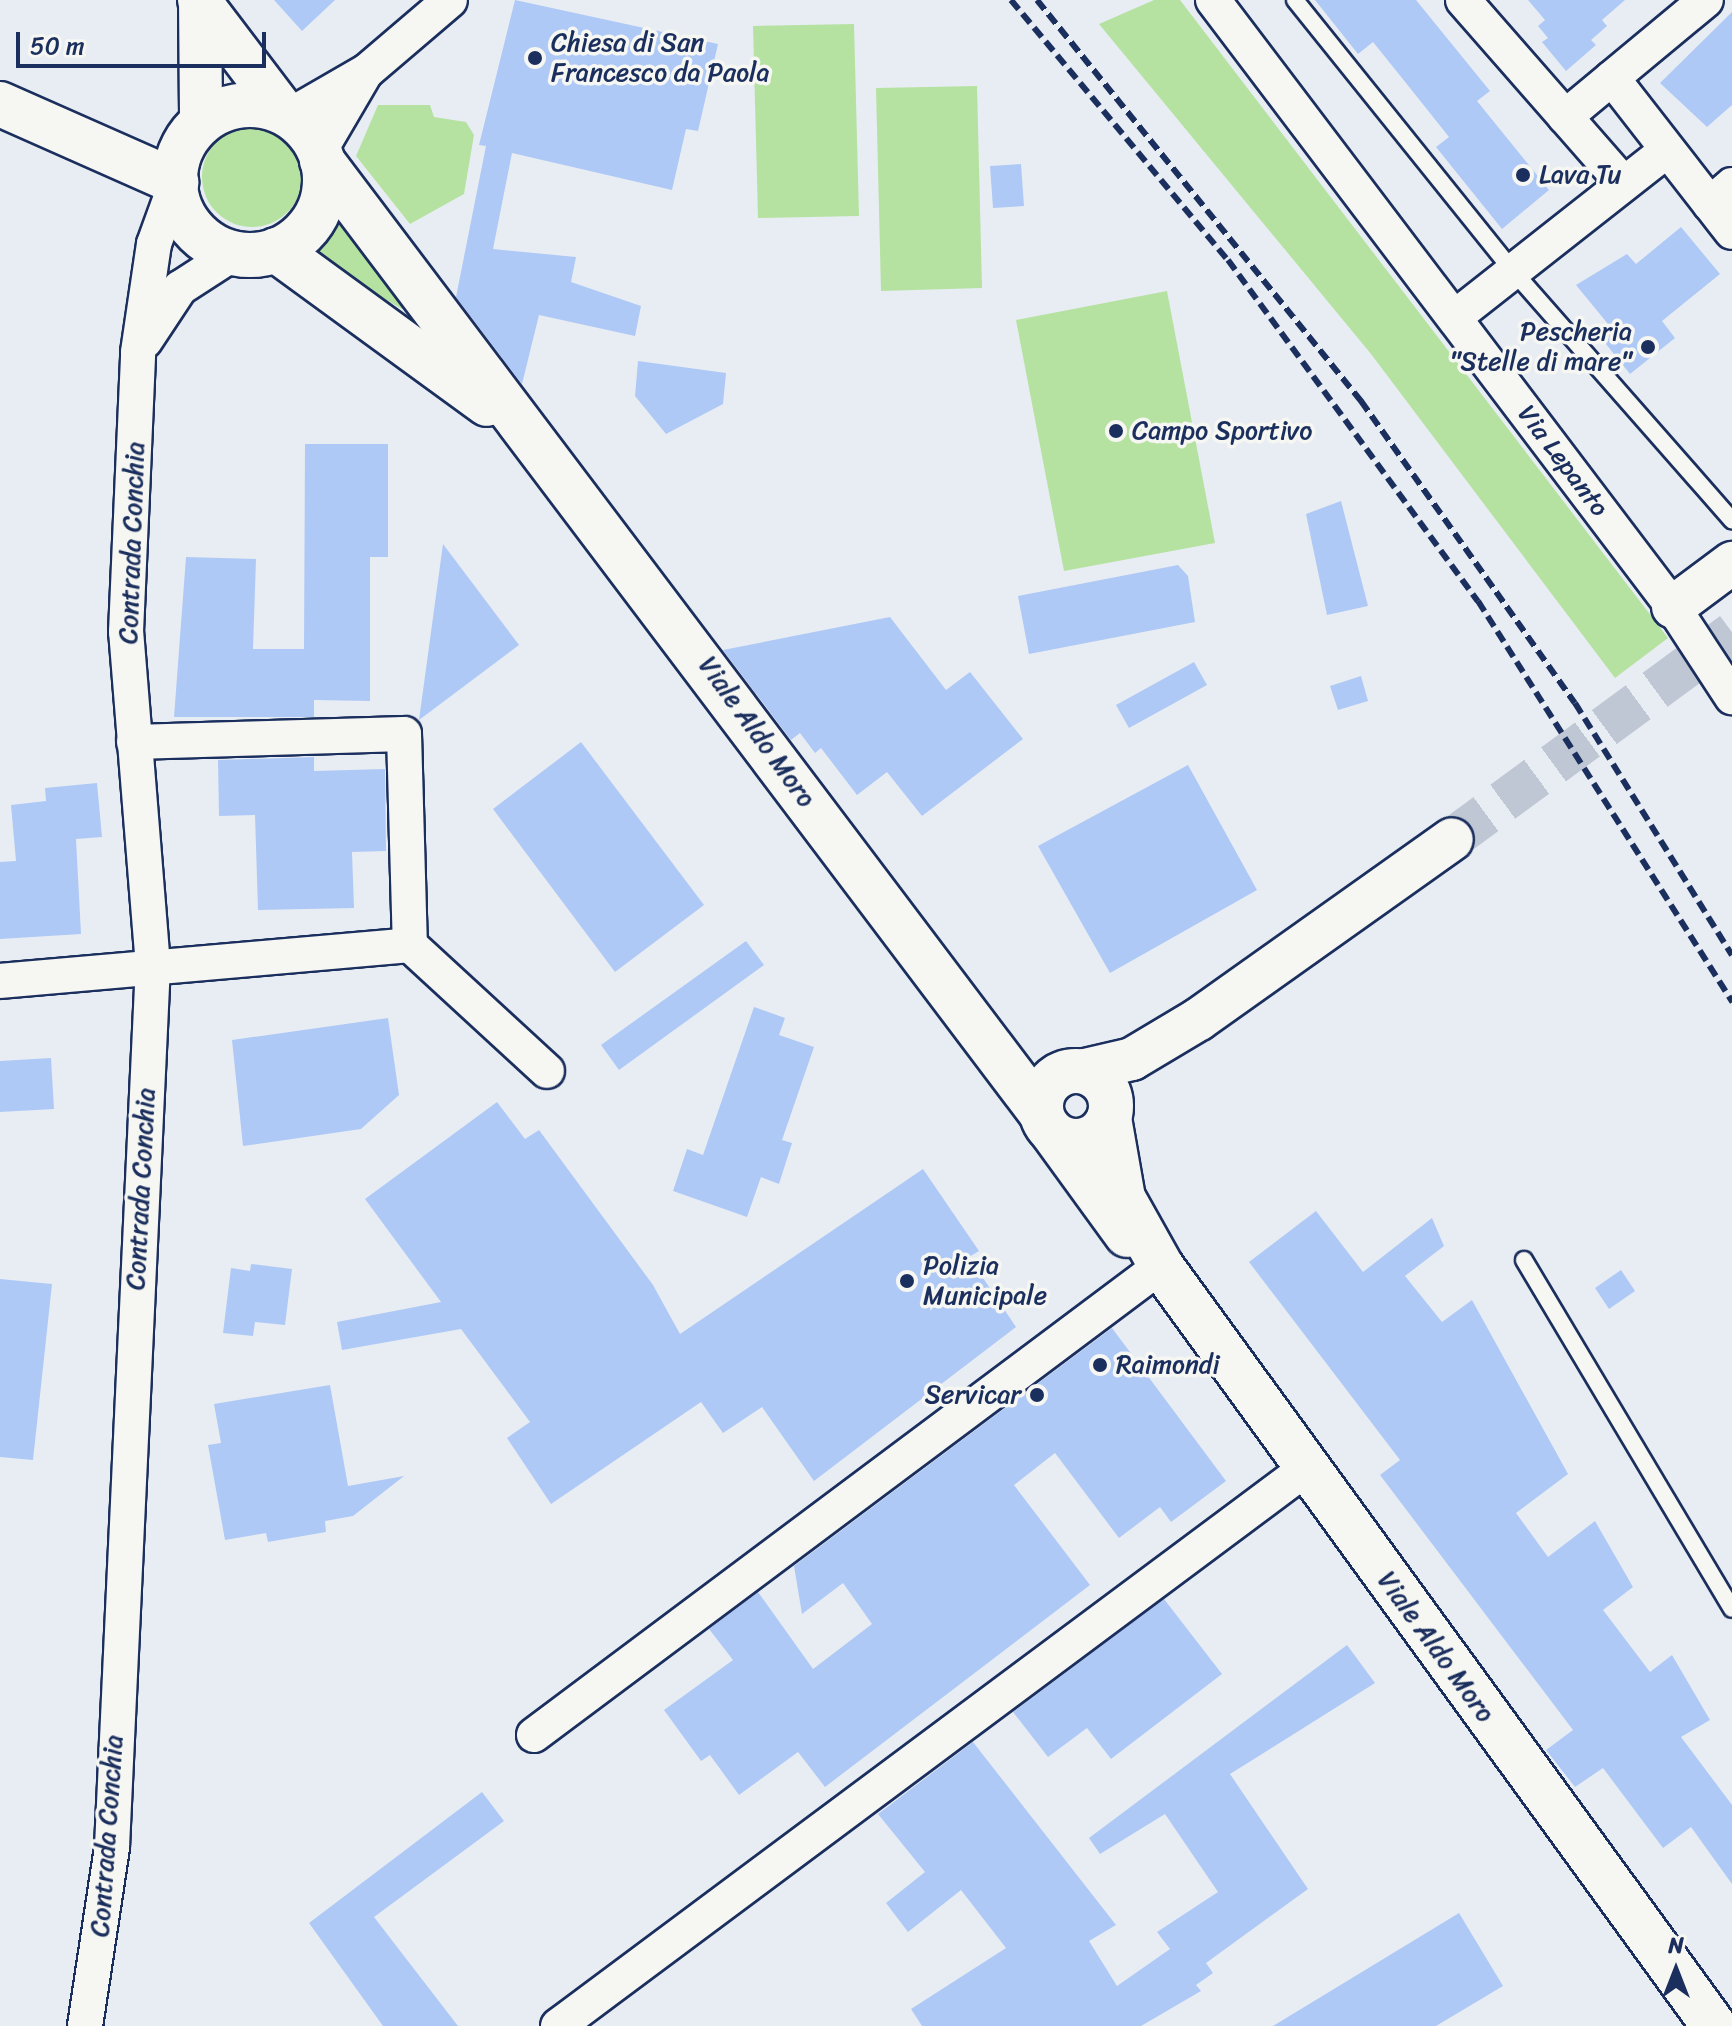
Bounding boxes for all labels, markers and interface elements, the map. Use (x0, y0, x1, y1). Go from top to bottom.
scale bar (20, 16, 270, 66)
text: 50 m (30, 25, 85, 67)
place label: Chiesa di San Francesco da Paola (551, 27, 770, 88)
marker: Chiesa di San Francesco da Paola (526, 49, 544, 67)
place label: Lava Tu (1539, 159, 1622, 191)
marker: Lava Tu (1514, 166, 1532, 184)
place label: Pescheria "Stelle di mare" (1450, 316, 1632, 378)
marker: Pescheria "Stelle di mare" (1639, 338, 1657, 356)
street label: Via Lepanto (1511, 399, 1615, 523)
place label: Campo Sportivo (1132, 415, 1311, 447)
marker: Campo Sportivo (1107, 422, 1125, 440)
street label: Contrada Conchia (113, 441, 151, 645)
street label: Viale Aldo Moro (692, 651, 822, 813)
street label: Contrada Conchia (120, 1087, 162, 1291)
place label: Polizia Municipale (923, 1250, 1047, 1312)
marker: Polizia Municipale (898, 1272, 916, 1290)
place label: Raimondi (1116, 1349, 1220, 1381)
marker: Raimondi (1091, 1356, 1109, 1374)
place label: Servicar (925, 1379, 1021, 1411)
marker: Servicar (1028, 1386, 1046, 1404)
street label: Viale Aldo Moro (1371, 1566, 1501, 1728)
street label: Contrada Conchia (84, 1734, 130, 1938)
text: N (1668, 1926, 1684, 1965)
north arrow (1636, 1930, 1716, 2010)

